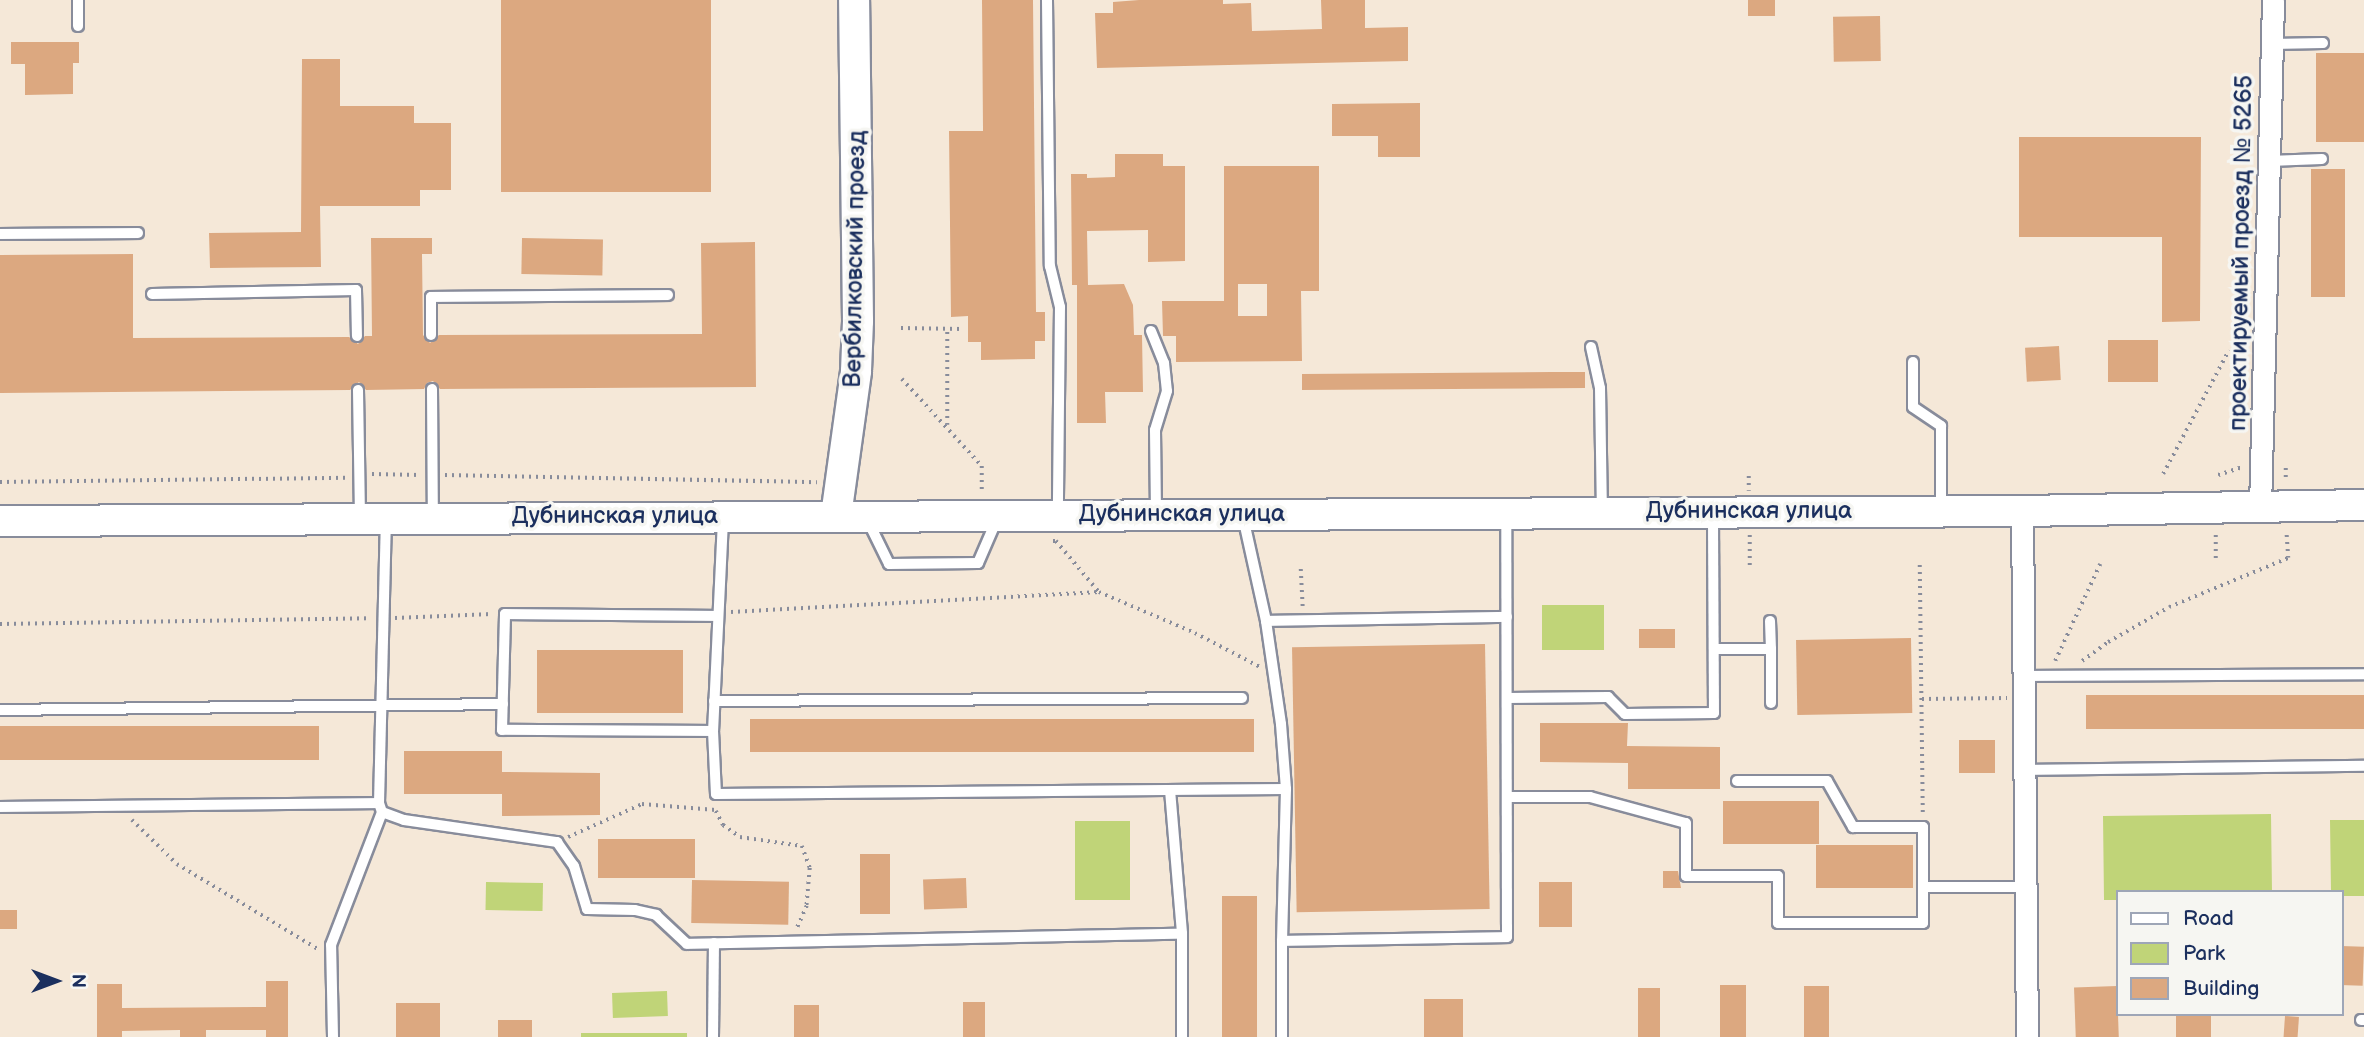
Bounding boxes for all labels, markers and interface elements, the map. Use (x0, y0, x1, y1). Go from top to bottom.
street label: проектируемый проезд № 5265 (2223, 75, 2259, 431)
street label: Вербилковский проезд (838, 130, 872, 388)
street label: Дубнинская улица (1646, 497, 1852, 525)
street label: Дубнинская улица (1079, 500, 1285, 528)
street label: Дубнинская улица (512, 502, 718, 530)
legend (2116, 890, 2343, 1016)
text: Road (2183, 906, 2234, 931)
text: Park (2183, 941, 2225, 966)
north arrow (21, 946, 91, 1016)
text: N (66, 974, 89, 988)
text: Building (2183, 976, 2259, 1001)

